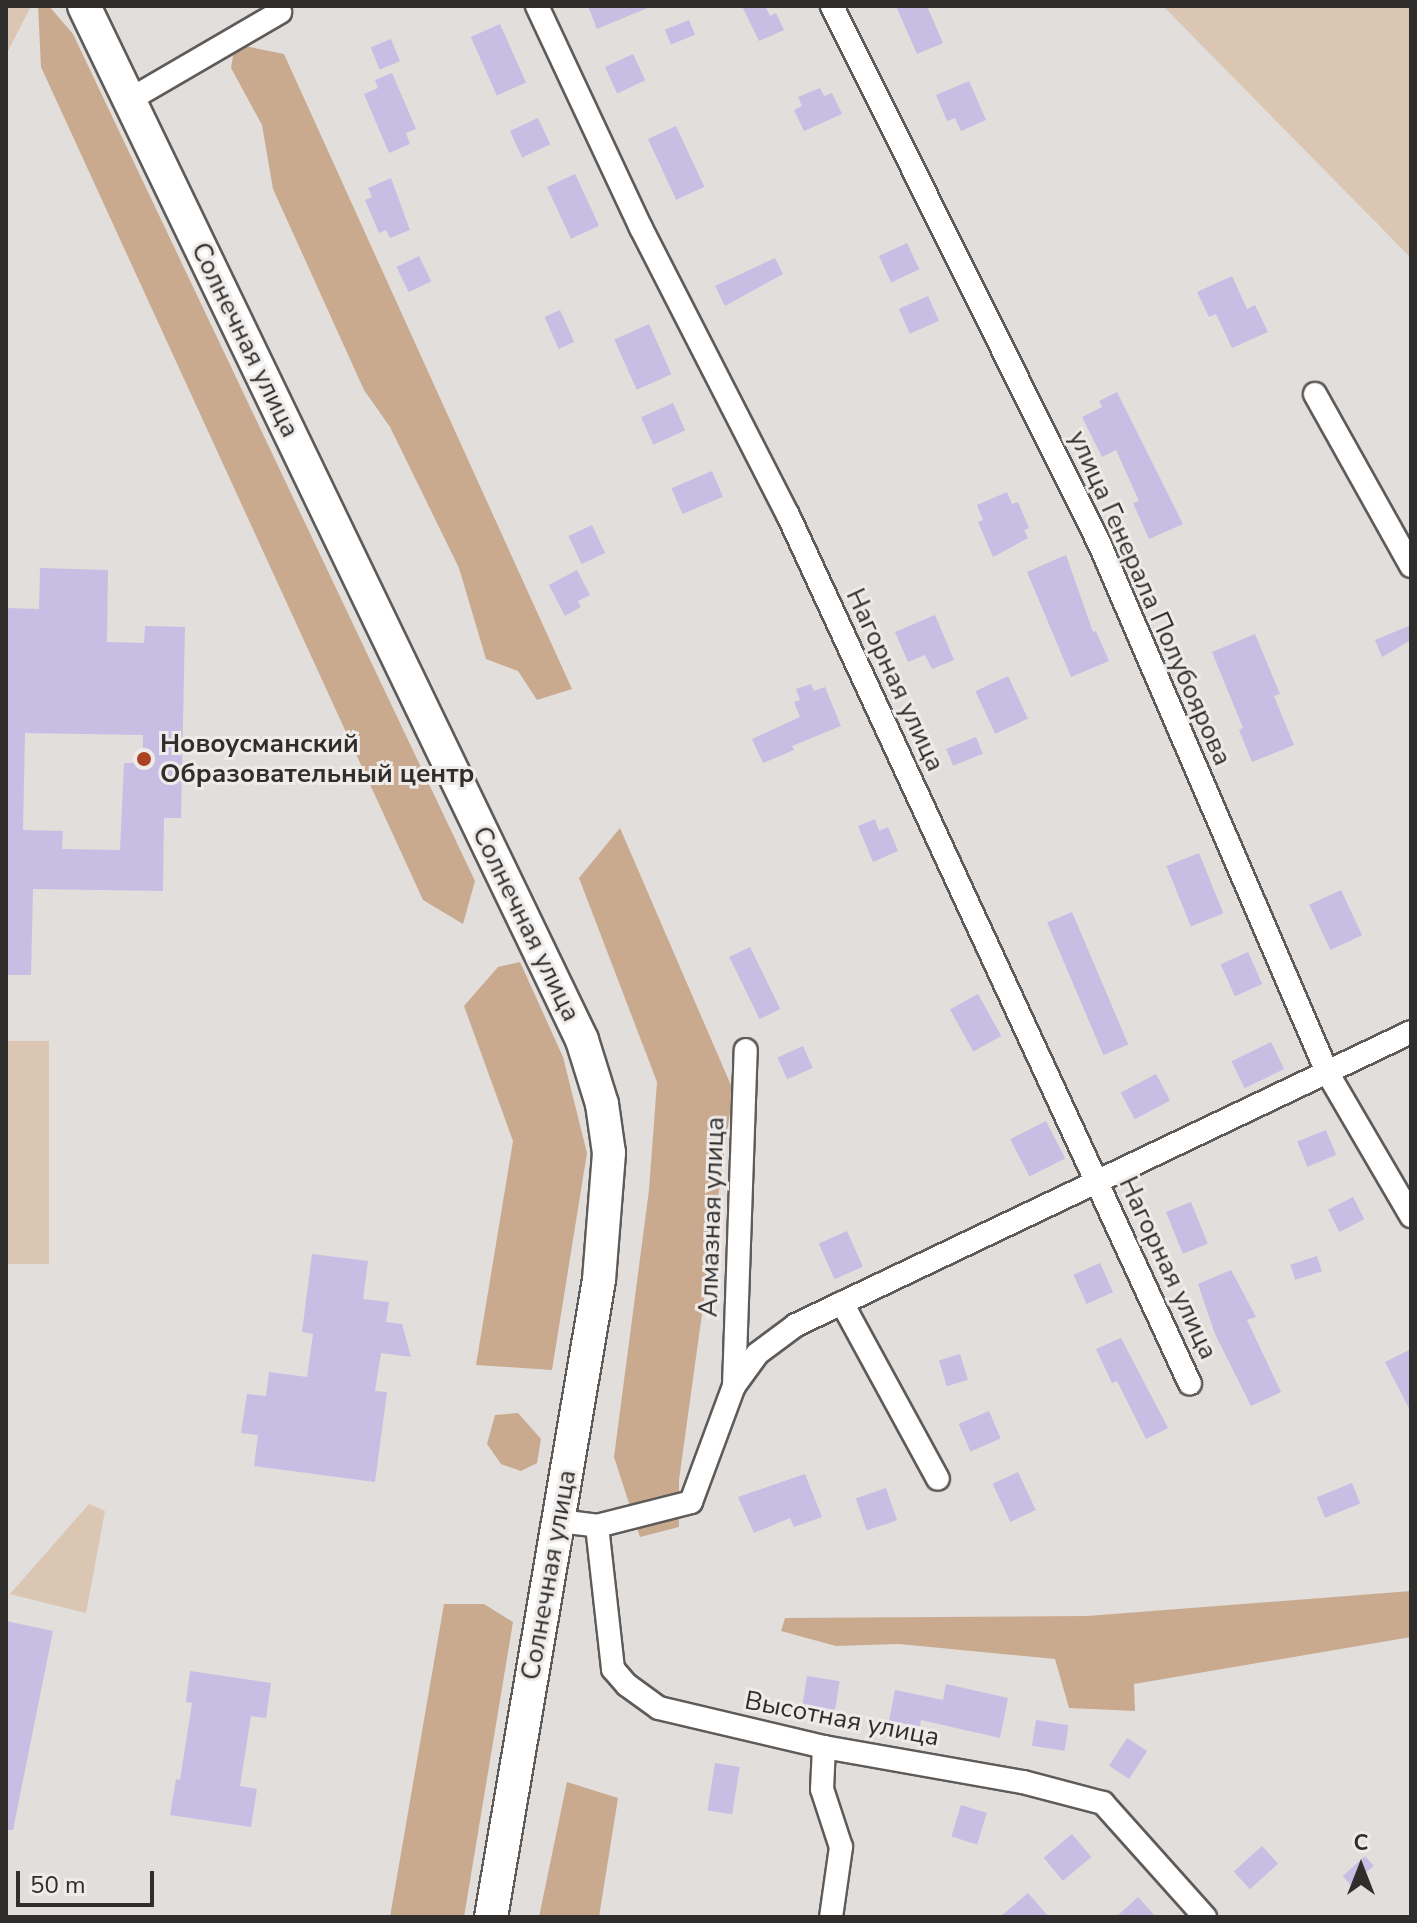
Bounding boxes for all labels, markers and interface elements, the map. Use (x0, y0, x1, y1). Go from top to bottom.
street label: Солнечная улица (184, 238, 306, 442)
street label: улица Генерала Полубоярова (1062, 426, 1238, 770)
street label: Нагорная улица (839, 584, 951, 776)
place label: Новоусманский Образовательный центр (160, 728, 474, 790)
marker: Новоусманский Образовательный центр (135, 750, 153, 768)
street label: Солнечная улица (465, 822, 587, 1026)
street label: Алмазная улица (693, 1116, 731, 1318)
street label: Нагорная улица (1112, 1172, 1224, 1364)
street label: Солнечная улица (515, 1468, 583, 1682)
street label: Высотная улица (742, 1685, 942, 1753)
north arrow (1321, 1827, 1401, 1907)
text: С (1354, 1828, 1368, 1858)
scale bar (20, 1855, 158, 1905)
text: 50 m (30, 1869, 86, 1901)

